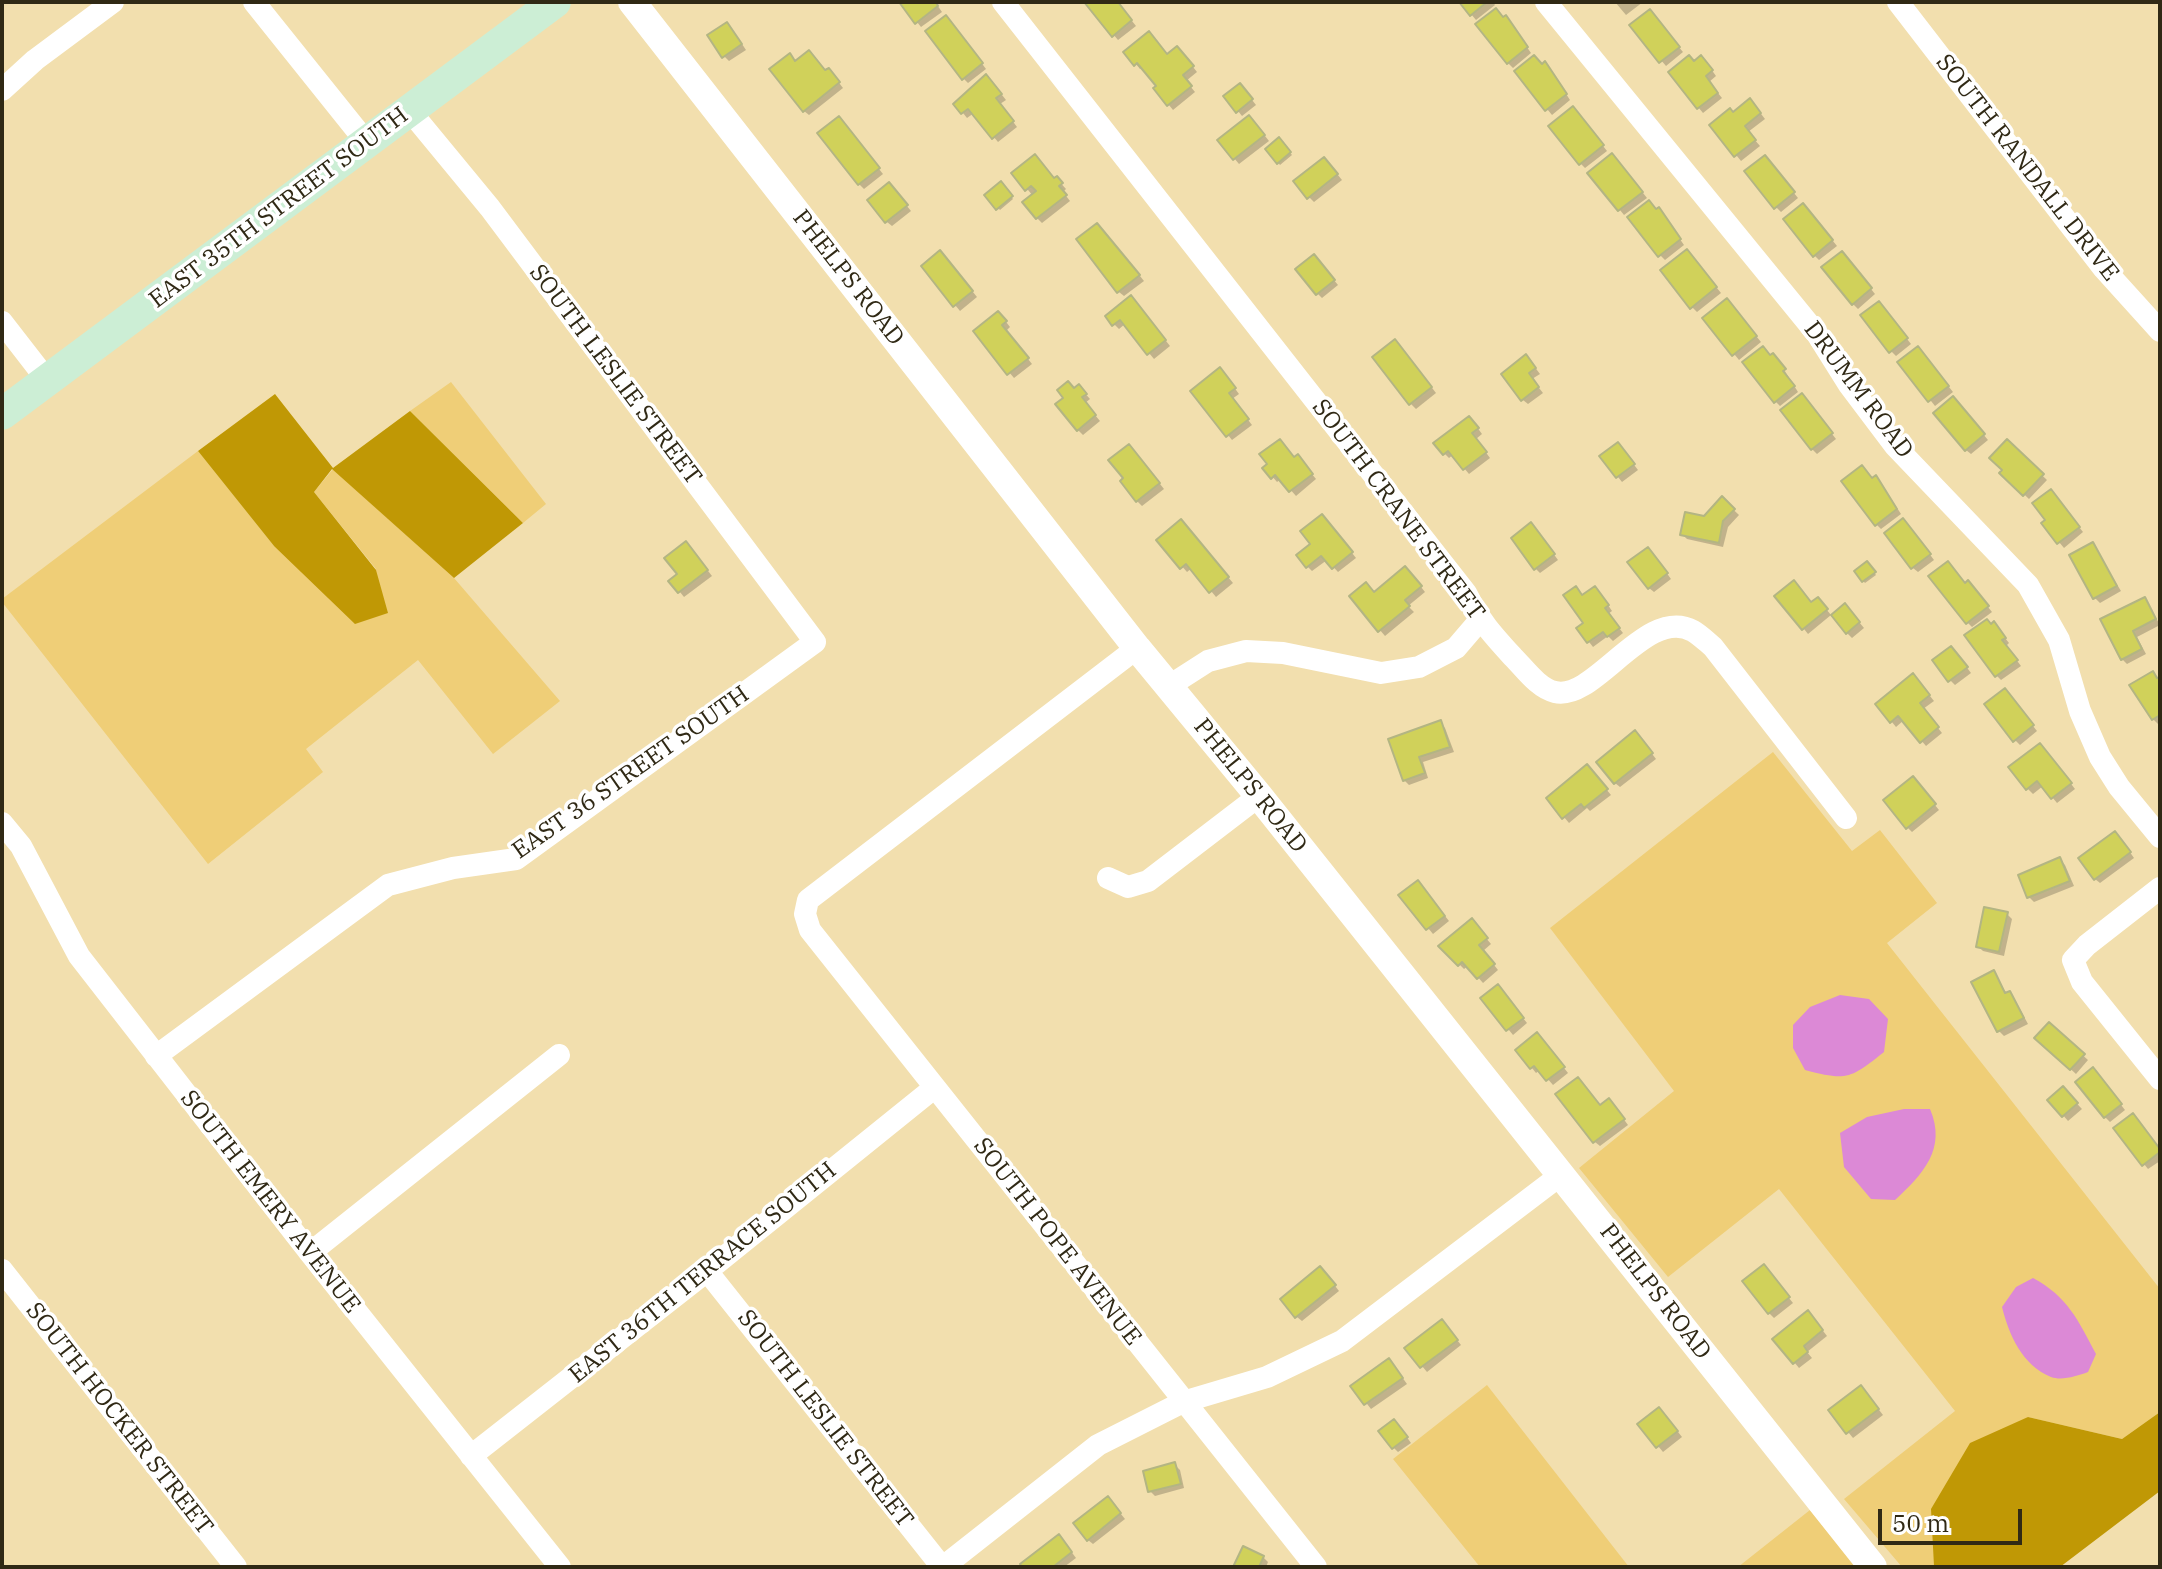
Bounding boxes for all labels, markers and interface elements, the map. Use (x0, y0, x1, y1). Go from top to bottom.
street label: SOUTH RANDALL DRIVE (1929, 49, 2125, 287)
street label: EAST 35TH STREET SOUTH (144, 101, 414, 315)
street label: PHELPS ROAD (786, 204, 910, 352)
street label: SOUTH LESLIE STREET (523, 259, 707, 491)
street label: DRUMM ROAD (1797, 316, 1919, 464)
street label: SOUTH CRANE STREET (1306, 394, 1490, 626)
street label: EAST 36 STREET SOUTH (507, 680, 755, 866)
street label: PHELPS ROAD (1187, 713, 1313, 859)
street label: SOUTH EMERY AVENUE (174, 1085, 366, 1319)
street label: SOUTH POPE AVENUE (967, 1132, 1147, 1352)
street label: EAST 36TH TERRACE SOUTH (564, 1156, 842, 1390)
street label: PHELPS ROAD (1593, 1218, 1717, 1366)
street label: SOUTH HOCKER STREET (19, 1297, 219, 1541)
street label: SOUTH LESLIE STREET (731, 1304, 919, 1534)
scale bar (1882, 1493, 2026, 1543)
text: 50 m (1892, 1507, 1949, 1539)

